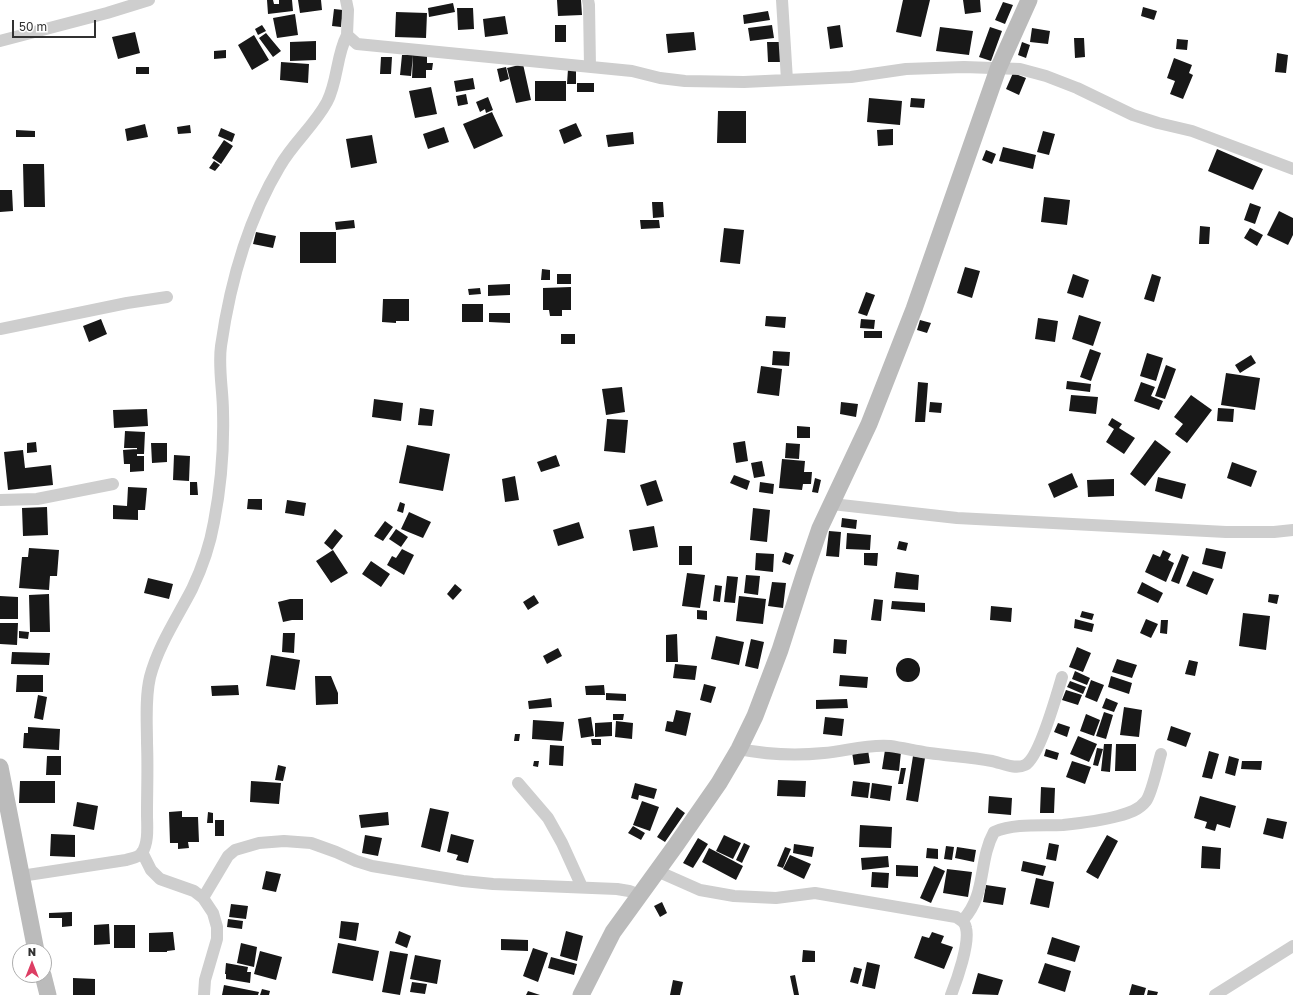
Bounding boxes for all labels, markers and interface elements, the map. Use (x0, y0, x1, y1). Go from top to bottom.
scale bar (14, 12, 98, 38)
text: 50 m (19, 19, 47, 34)
north arrow (12, 943, 52, 983)
text: N (28, 945, 36, 958)

